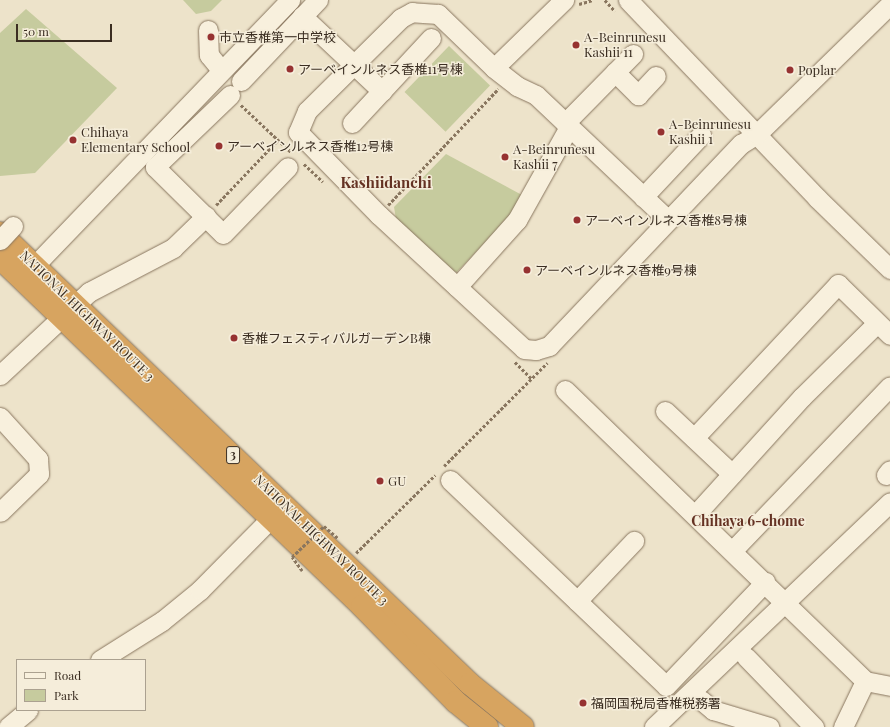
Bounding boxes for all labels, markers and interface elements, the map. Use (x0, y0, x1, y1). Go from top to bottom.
scale bar (18, 16, 114, 42)
text: 50 m (23, 23, 49, 39)
place label: 市立香椎第一中学校 (219, 29, 336, 45)
place label: A-Beinrunesu Kashii 11 (584, 30, 666, 61)
marker: 市立香椎第一中学校 (206, 32, 216, 42)
marker: A-Beinrunesu Kashii 11 (571, 40, 581, 50)
place label: アーベインルネス香椎11号棟 (298, 61, 463, 77)
place label: Poplar (798, 62, 836, 78)
marker: アーベインルネス香椎11号棟 (285, 64, 295, 74)
marker: Poplar (785, 65, 795, 75)
place label: A-Beinrunesu Kashii 1 (669, 117, 751, 148)
place label: Chihaya Elementary School (81, 125, 190, 156)
marker: A-Beinrunesu Kashii 1 (656, 127, 666, 137)
marker: Chihaya Elementary School (68, 135, 78, 145)
place label: アーベインルネス香椎12号棟 (227, 138, 393, 154)
marker: アーベインルネス香椎12号棟 (214, 141, 224, 151)
place label: A-Beinrunesu Kashii 7 (513, 142, 595, 173)
marker: A-Beinrunesu Kashii 7 (500, 152, 510, 162)
district label: Kashiidanchi (340, 174, 432, 192)
place label: アーベインルネス香椎8号棟 (585, 212, 747, 228)
marker: アーベインルネス香椎8号棟 (572, 215, 582, 225)
street label: NATIONAL HIGHWAY ROUTE 3 (16, 248, 158, 384)
place label: アーベインルネス香椎9号棟 (535, 262, 697, 278)
marker: アーベインルネス香椎9号棟 (522, 265, 532, 275)
place label: 香椎フェスティバルガーデンB棟 (242, 330, 432, 346)
marker: 香椎フェスティバルガーデンB棟 (229, 333, 239, 343)
road number: 3 (226, 445, 240, 465)
street label: NATIONAL HIGHWAY ROUTE 3 (250, 472, 392, 608)
place label: GU (388, 473, 406, 489)
marker: GU (375, 476, 385, 486)
district label: Chihaya 6-chome (691, 513, 805, 529)
legend (16, 659, 146, 711)
text: Road (54, 667, 81, 683)
text: Park (54, 687, 79, 703)
place label: 福岡国税局香椎税務署 (591, 695, 721, 711)
marker: 福岡国税局香椎税務署 (578, 698, 588, 708)

